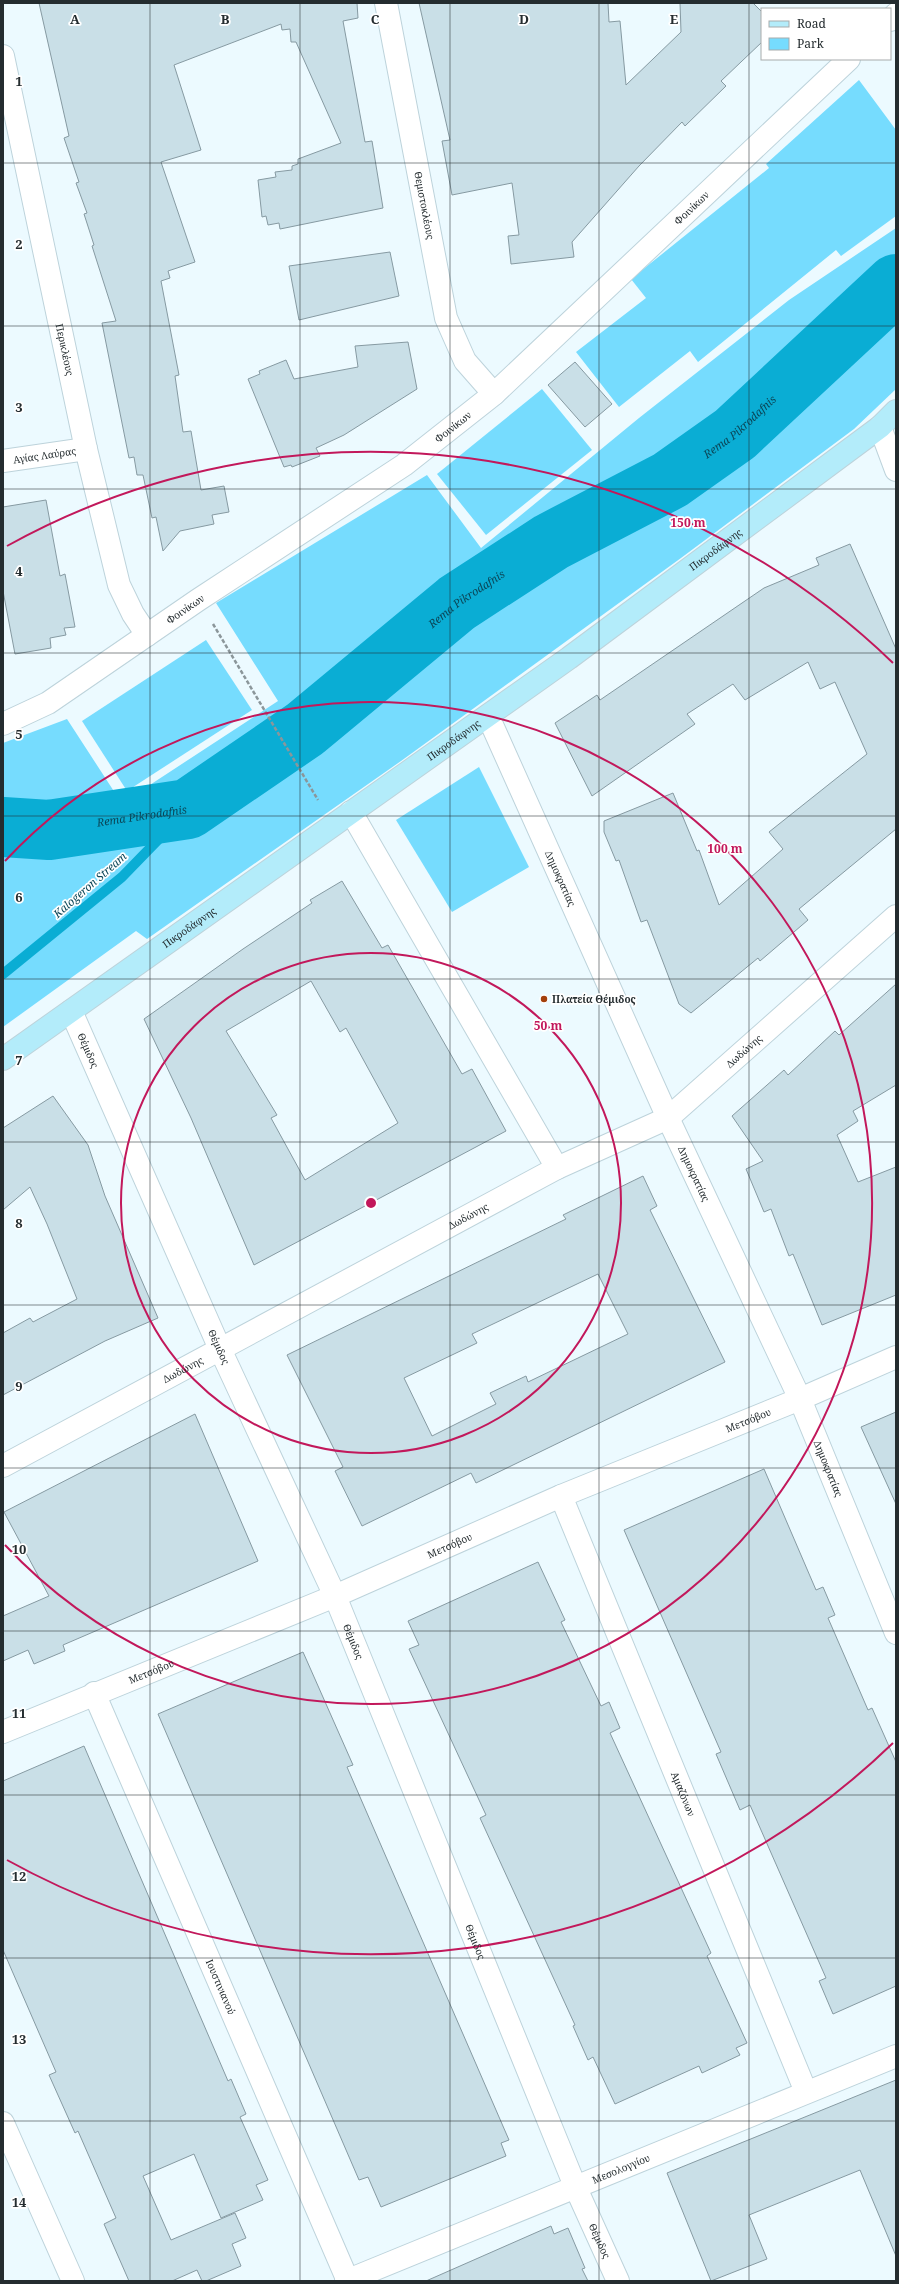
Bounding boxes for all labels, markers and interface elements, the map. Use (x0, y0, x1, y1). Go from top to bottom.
legend (761, 8, 891, 60)
text: A (70, 10, 80, 28)
text: B (221, 10, 230, 28)
text: C (371, 10, 380, 28)
text: D (519, 10, 529, 28)
text: E (670, 10, 679, 28)
text: Road (797, 15, 827, 32)
text: Park (797, 35, 825, 52)
text: 1 (15, 72, 23, 90)
street label: Θεμιστοκλέους (411, 170, 438, 241)
street label: Φοινίκων (671, 188, 712, 228)
text: 2 (15, 235, 23, 253)
street label: Περικλέους (53, 322, 77, 377)
water label: Rema Pikrodafnis (699, 392, 779, 462)
text: 3 (15, 398, 23, 416)
street label: Φοινίκων (431, 408, 474, 445)
street label: Αγίας Λαύρας (12, 444, 77, 466)
text: 150 m (670, 514, 706, 531)
street label: Πικροδάφνης (686, 525, 745, 574)
text: 4 (15, 562, 23, 580)
water label: Rema Pikrodafnis (424, 566, 507, 632)
street label: Φοινίκων (163, 591, 207, 627)
street label: Πικροδάφνης (424, 716, 483, 764)
text: 5 (15, 725, 23, 743)
water label: Rema Pikrodafnis (95, 801, 188, 830)
text: 100 m (707, 840, 743, 857)
street label: Δημοκρατίας (542, 848, 579, 909)
water label: Kalogeron Stream (49, 849, 130, 921)
text: 6 (15, 888, 23, 906)
street label: Πικροδάφνης (159, 903, 219, 951)
place label: Πλατεία Θέμιδος (552, 992, 636, 1006)
marker: Πλατεία Θέμιδος (539, 994, 549, 1004)
text: 50 m (534, 1017, 562, 1034)
street label: Θέμιδος (74, 1030, 102, 1070)
street label: Δωδώνης (723, 1031, 765, 1071)
text: 7 (15, 1051, 23, 1069)
street label: Δημοκρατίας (675, 1144, 713, 1204)
centre of rings (364, 1196, 378, 1210)
street label: Δωδώνης (445, 1199, 491, 1232)
text: 8 (15, 1214, 23, 1232)
street label: Θέμιδος (205, 1327, 233, 1367)
street label: Δωδώνης (160, 1353, 206, 1386)
text: 9 (15, 1377, 23, 1395)
street label: Μετσόβου (723, 1405, 773, 1435)
street label: Δημοκρατίας (811, 1438, 846, 1499)
street label: Μετσόβου (425, 1529, 474, 1561)
text: 10 (12, 1540, 26, 1558)
street label: Θέμιδος (340, 1622, 367, 1662)
street label: Μετσόβου (126, 1656, 176, 1687)
text: 11 (12, 1704, 26, 1722)
street label: Αμαζόνων (668, 1769, 699, 1818)
text: 12 (12, 1867, 26, 1885)
street label: Θέμιδος (462, 1922, 489, 1962)
street label: Ιουστινιανού (203, 1957, 239, 2017)
text: 13 (12, 2030, 26, 2048)
street label: Μεσολογγίου (590, 2150, 652, 2187)
text: 14 (12, 2193, 27, 2211)
street label: Θέμιδος (586, 2221, 614, 2261)

